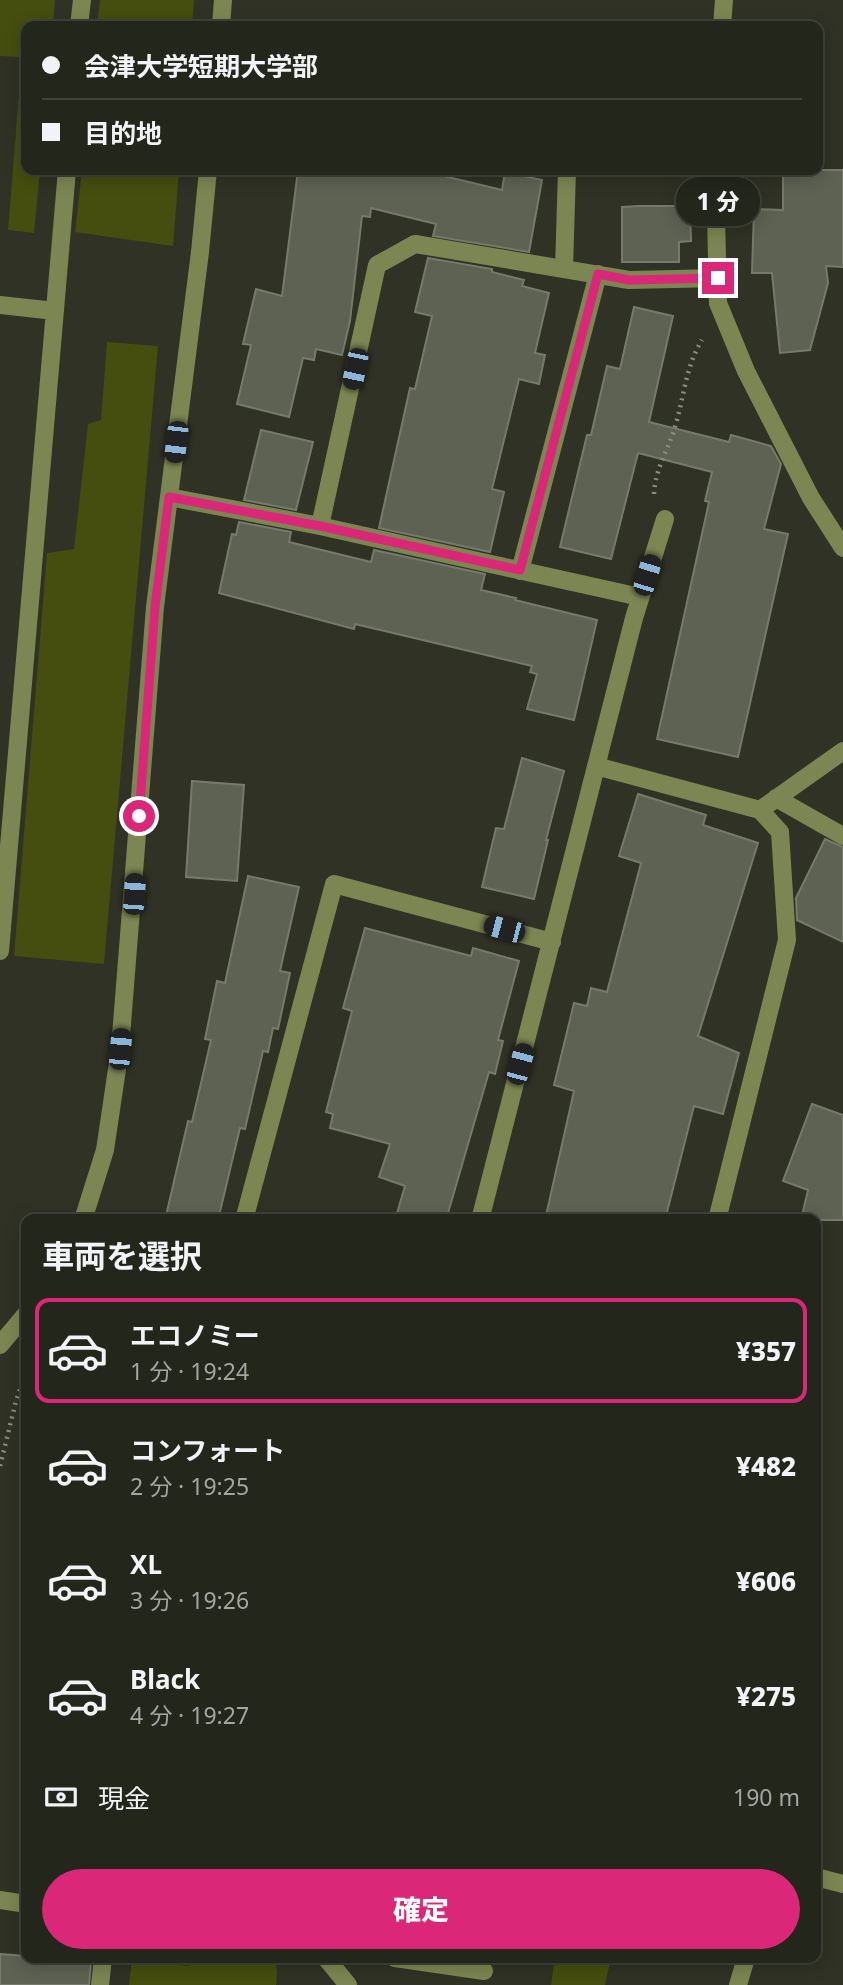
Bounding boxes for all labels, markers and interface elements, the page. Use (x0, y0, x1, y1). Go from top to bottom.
text: 会津大学短期大学部 (84, 48, 318, 84)
text: 目的地 (84, 115, 162, 151)
callout: 1 分 (676, 176, 760, 226)
text: 1 分 (697, 185, 739, 217)
route end (702, 262, 734, 294)
car (341, 346, 370, 392)
car (164, 420, 189, 464)
car (631, 552, 664, 598)
route start (123, 800, 155, 832)
car (123, 872, 146, 916)
car (481, 913, 528, 945)
car (108, 1027, 133, 1071)
car (505, 1041, 536, 1087)
text: 車両を選択 (42, 1234, 202, 1277)
text: エコノミー (130, 1317, 260, 1353)
icon: car (46, 1319, 109, 1382)
text: ¥357 (736, 1333, 796, 1369)
text: 1 分 · 19:24 (130, 1355, 249, 1387)
text: コンフォート (130, 1432, 285, 1468)
icon: car (46, 1434, 109, 1497)
text: ¥482 (736, 1448, 796, 1484)
text: 2 分 · 19:25 (130, 1470, 249, 1502)
text: XL (130, 1546, 162, 1582)
icon: car (46, 1549, 109, 1612)
text: ¥606 (736, 1563, 796, 1599)
text: 3 分 · 19:26 (130, 1584, 249, 1616)
text: Black (130, 1661, 200, 1697)
icon: car (46, 1664, 109, 1727)
text: ¥275 (736, 1678, 796, 1714)
text: 4 分 · 19:27 (130, 1699, 249, 1731)
icon: cash (42, 1778, 80, 1816)
text: 現金 (98, 1780, 150, 1816)
text: 190 m (733, 1781, 800, 1813)
button: 確定 (42, 1869, 800, 1949)

